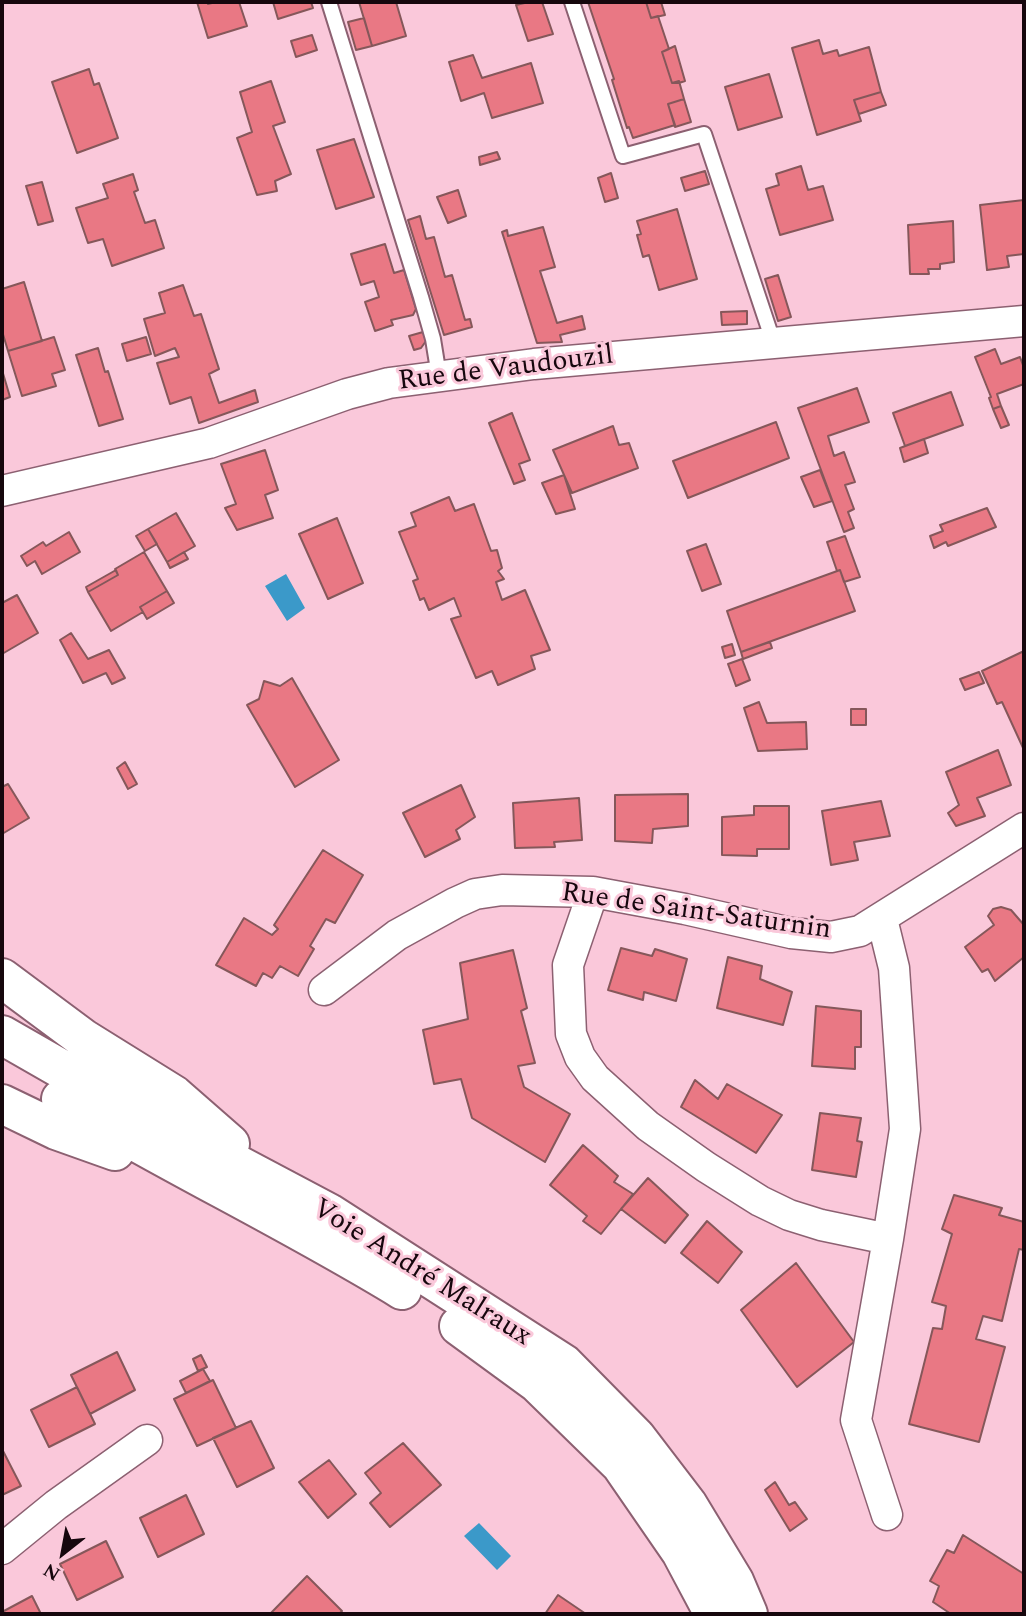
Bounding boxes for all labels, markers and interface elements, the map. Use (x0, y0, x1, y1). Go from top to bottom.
street label: Rue de Vaudouzil (396, 340, 616, 400)
street label: Rue de Saint-Saturnin (559, 877, 833, 949)
street label: Voie André Malraux (305, 1193, 537, 1355)
north arrow (28, 1518, 98, 1588)
text: N (38, 1555, 66, 1588)

